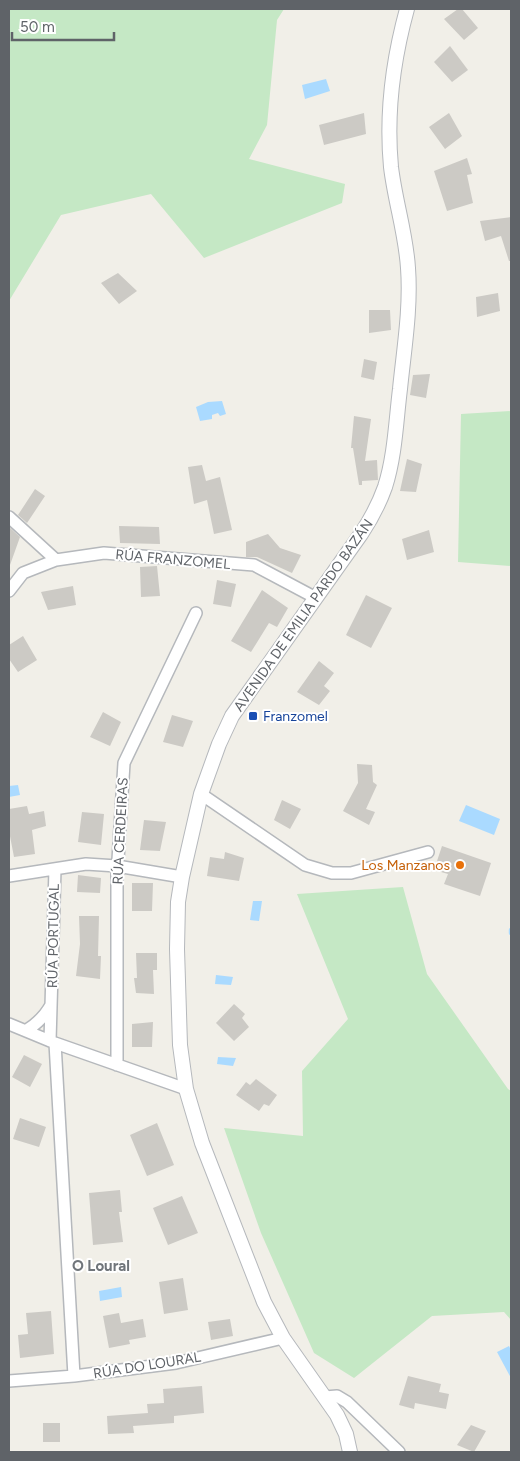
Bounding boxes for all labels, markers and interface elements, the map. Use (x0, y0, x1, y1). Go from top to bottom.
scale bar (12, 10, 115, 42)
text: 50 m (20, 18, 55, 36)
street label: AVENIDA DE EMILIA PARDO BAZÁN (230, 516, 377, 715)
street label: RÚA FRANZOMEL (115, 546, 232, 573)
place label: Franzomel (263, 708, 328, 725)
marker: Franzomel (247, 710, 259, 722)
street label: RÚA CERDEIRAS (109, 777, 132, 885)
place label: Los Manzanos (361, 857, 450, 874)
marker: Los Manzanos (454, 859, 466, 871)
street label: RÚA PORTUGAL (44, 883, 63, 988)
district label: O Loural (72, 1257, 130, 1275)
street label: RÚA DO LOURAL (92, 1348, 203, 1382)

